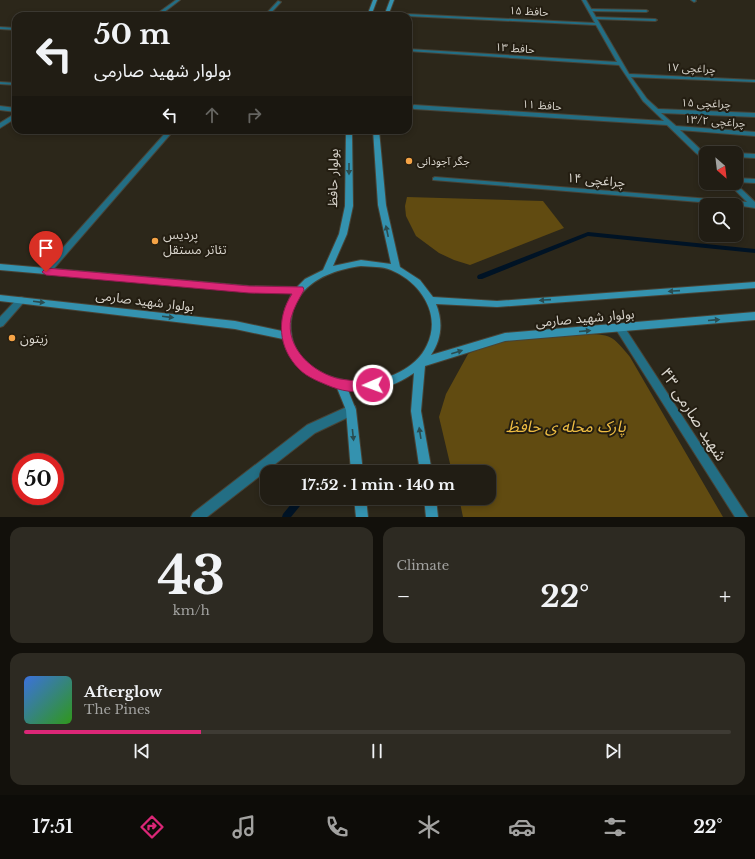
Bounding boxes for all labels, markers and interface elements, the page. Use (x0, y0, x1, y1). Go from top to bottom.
street label: حافظ ۱۵ (509, 3, 550, 19)
text: 50 m (94, 17, 170, 52)
icon: left (28, 28, 80, 80)
street label: حافط ۱۳ (495, 40, 536, 56)
text: بولوار شهید صارمی (94, 60, 231, 82)
street label: چراغچی ۱۷ (666, 60, 717, 77)
street label: چراغچی ۱۵ (681, 95, 732, 112)
street label: حافظ ۱۱ (522, 97, 563, 113)
icon: left (159, 104, 181, 126)
icon: ahead (201, 104, 223, 126)
icon: right (243, 104, 265, 126)
street label: چراغچی ۱۳/۲ (684, 112, 746, 131)
north arrow (699, 146, 743, 190)
map controls (699, 146, 743, 242)
street label: بولوار حافظ (324, 148, 342, 208)
place label: جگر آجودانی (417, 154, 470, 168)
marker: جگر آجودانی (404, 156, 414, 166)
one-way arrow (346, 163, 352, 176)
street label: چراغچی ۱۴ (566, 169, 626, 192)
button: search (699, 198, 743, 242)
one-way arrow (384, 225, 390, 237)
place label: پردیس تئاتر مستقل (163, 226, 227, 258)
pin (29, 231, 63, 272)
marker: پردیس تئاتر مستقل (150, 236, 160, 246)
icon: arrive (35, 237, 57, 259)
street label: بولوار شهید صارمی (95, 287, 195, 315)
one-way arrow (668, 287, 680, 294)
one-way arrow (539, 297, 551, 304)
one-way arrow (33, 299, 45, 306)
street label: بولوار شهید صارمی (535, 305, 635, 331)
one-way arrow (162, 314, 174, 320)
one-way arrow (708, 316, 720, 323)
one-way arrow (579, 327, 591, 334)
place label: زیتون (20, 330, 48, 347)
marker: زیتون (7, 333, 17, 343)
one-way arrow (451, 349, 463, 355)
position arrow (352, 364, 394, 406)
street label: شهید صارمی ۴۳ (656, 364, 732, 464)
park label: پارک محله ی حافظ (506, 416, 626, 437)
one-way arrow (417, 427, 423, 440)
one-way arrow (350, 429, 357, 441)
speed limit sign: 50 (12, 453, 64, 505)
text: 17:52 · 1 min · 140 m (301, 475, 455, 494)
text: 43 (157, 544, 225, 608)
text: Climate (397, 557, 449, 574)
text: 22° (540, 578, 589, 615)
text: − (397, 583, 410, 610)
text: + (719, 583, 731, 610)
text: km/h (173, 602, 210, 619)
text: Afterglow (84, 682, 162, 701)
text: The Pines (84, 701, 150, 718)
icon: previous (131, 740, 153, 762)
icon: pause (366, 740, 388, 762)
icon: next (602, 740, 624, 762)
icon: directions (138, 813, 166, 841)
icon: music (230, 813, 258, 841)
icon: phone (323, 813, 351, 841)
icon: climate (415, 813, 443, 841)
icon: car (508, 813, 536, 841)
icon: filters (601, 813, 629, 841)
text: 17:51 (32, 816, 73, 838)
text: 22° (693, 816, 723, 838)

